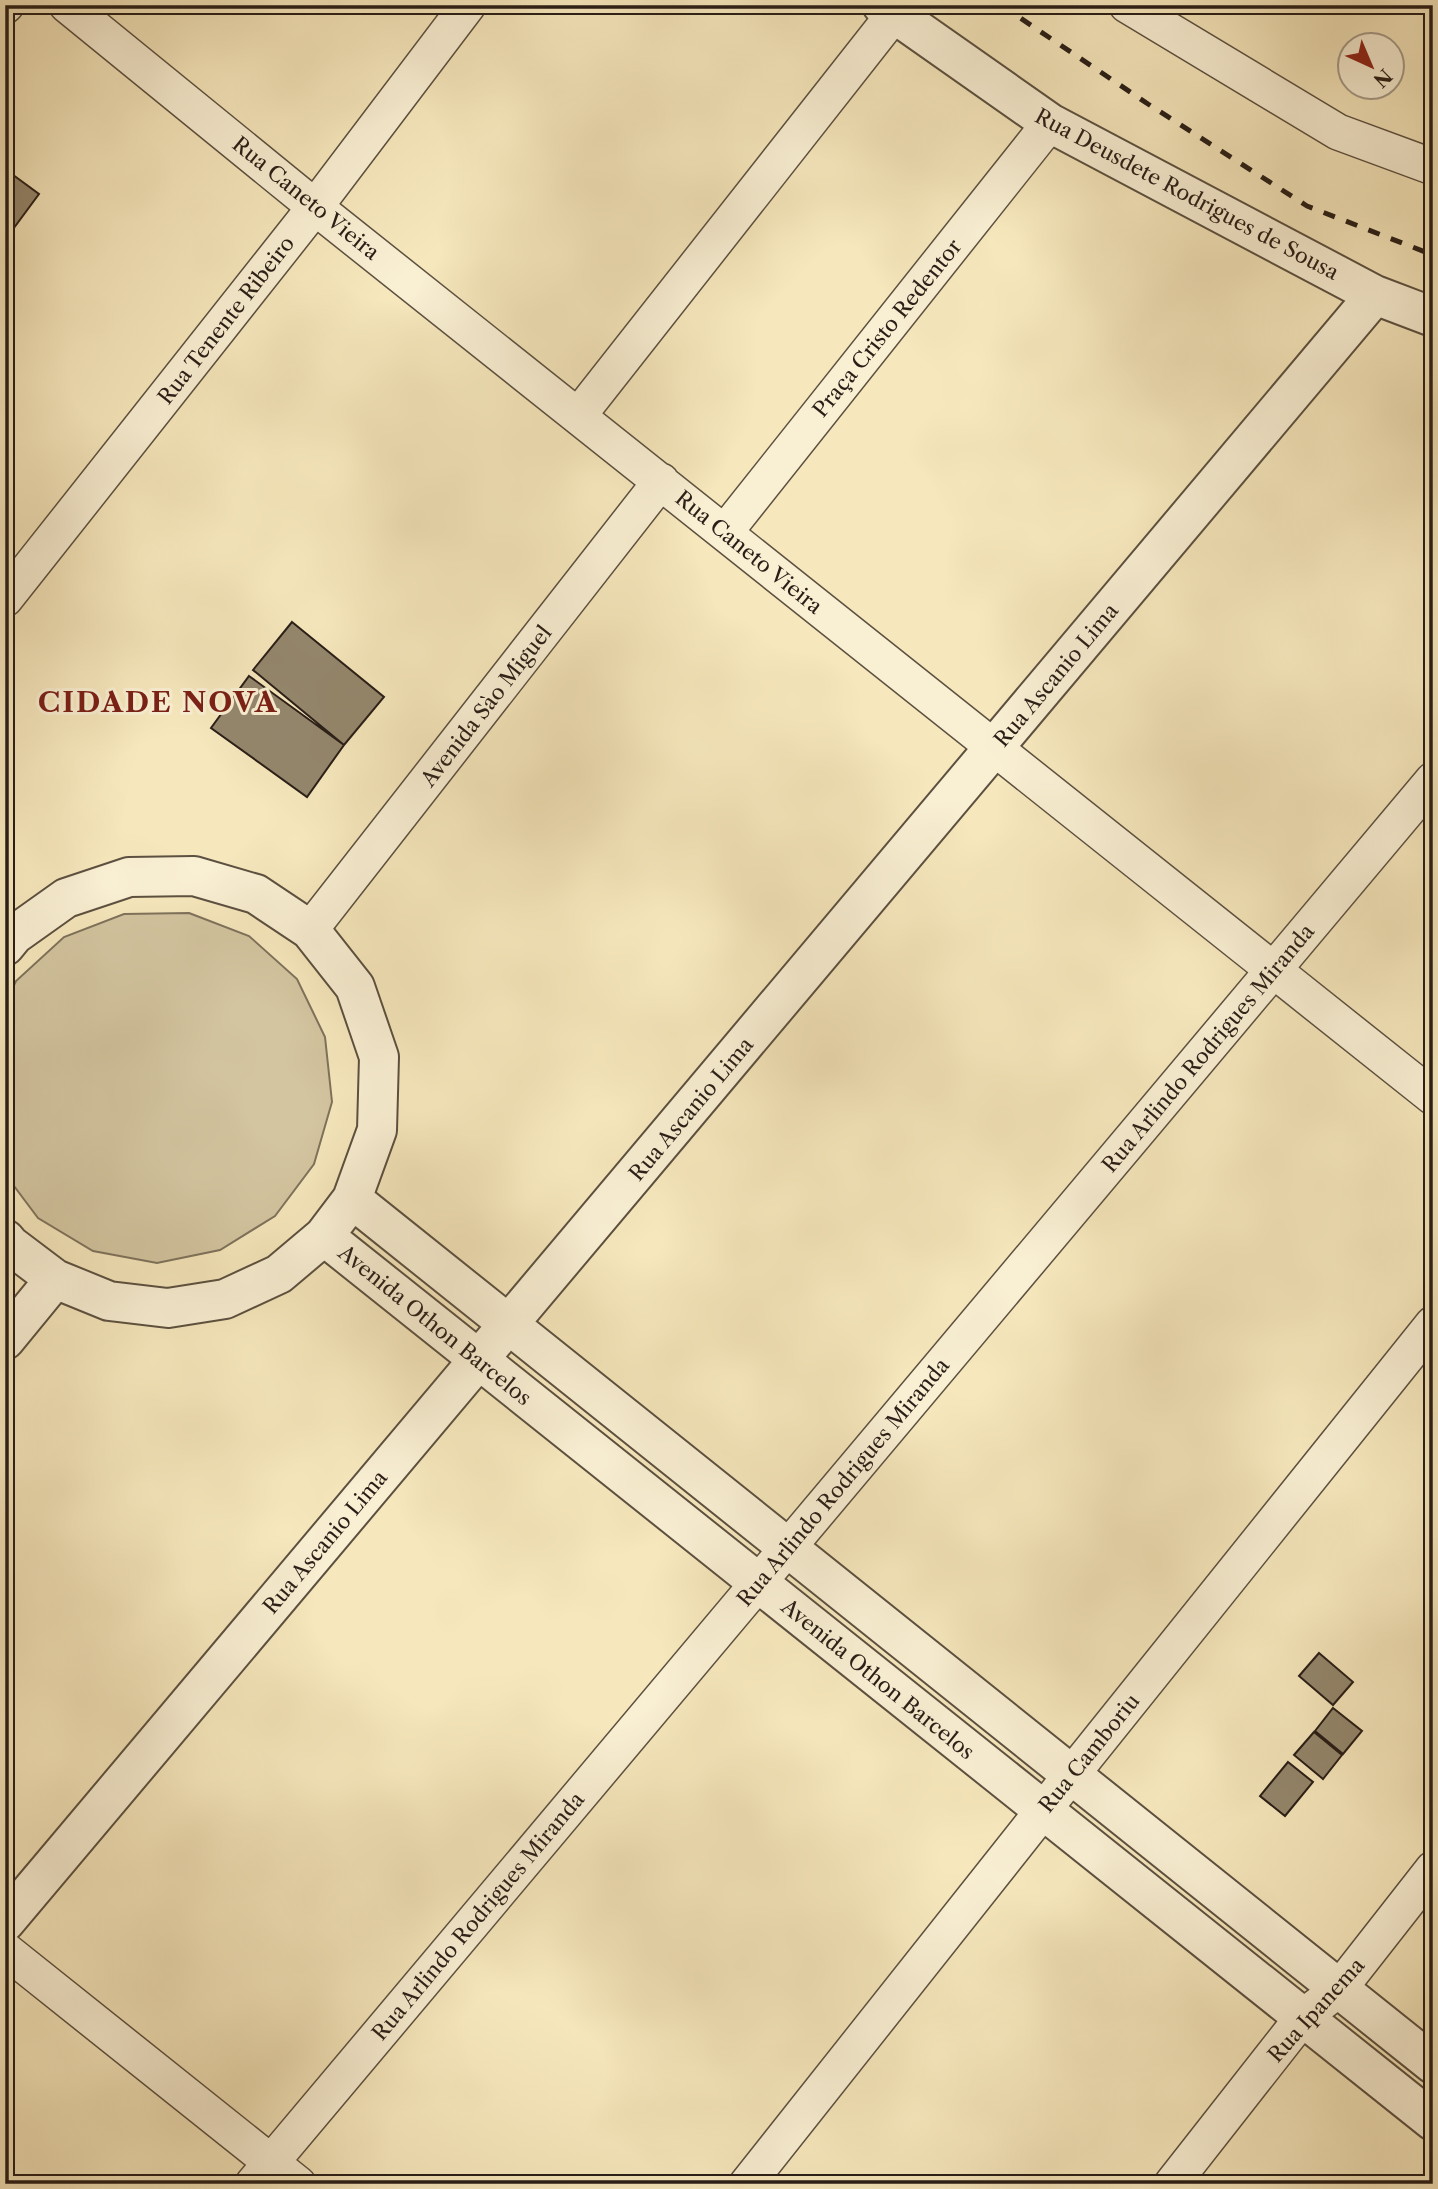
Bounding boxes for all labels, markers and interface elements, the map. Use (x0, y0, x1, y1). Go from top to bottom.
north arrow (1336, 32, 1406, 102)
text: N (1369, 64, 1396, 92)
street label: Rua Deusdete Rodrigues de Sousa (1031, 103, 1344, 285)
street label: Rua Caneto Vieira (228, 131, 385, 265)
street label: Rua Tenente Ribeiro (153, 231, 299, 409)
street label: Praça Cristo Redentor (808, 234, 967, 422)
street label: Rua Caneto Vieira (671, 485, 828, 619)
street label: Rua Ascanio Lima (989, 598, 1124, 752)
street label: Avenida Sào Miguel (415, 621, 557, 792)
district label: CIDADE NOVA (38, 685, 278, 719)
street label: Rua Arlindo Rodrigues Miranda (1097, 918, 1320, 1177)
street label: Rua Ascanio Lima (624, 1032, 759, 1186)
street label: Avenida Othon Barcelos (333, 1239, 536, 1410)
street label: Rua Arlindo Rodrigues Miranda (732, 1352, 955, 1611)
street label: Rua Ascanio Lima (258, 1465, 393, 1619)
street label: Avenida Othon Barcelos (776, 1593, 979, 1764)
street label: Rua Camboriu (1034, 1689, 1144, 1817)
street label: Rua Arlindo Rodrigues Miranda (367, 1786, 590, 2045)
street label: Rua Ipanema (1263, 1952, 1370, 2067)

